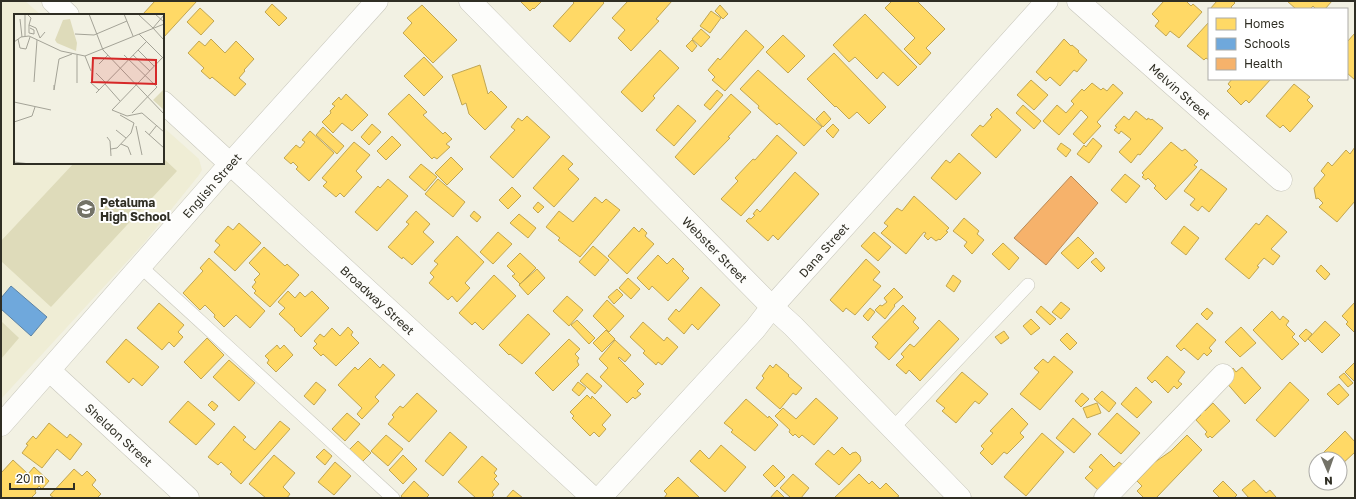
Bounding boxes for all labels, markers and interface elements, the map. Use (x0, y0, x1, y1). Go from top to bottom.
legend (1208, 8, 1348, 80)
inset map (14, 14, 164, 164)
text: Homes (1244, 16, 1284, 31)
text: Schools (1244, 36, 1290, 51)
text: Health (1244, 56, 1283, 71)
street label: Melvin Street (1146, 60, 1214, 122)
street label: English Street (179, 150, 244, 221)
place label: Petaluma High School (100, 195, 171, 224)
school or university icon: Petaluma High School (75, 198, 97, 220)
street label: Webster Street (679, 213, 751, 286)
street label: Dana Street (795, 219, 852, 280)
street label: Broadway Street (338, 262, 418, 338)
street label: Sheldon Street (82, 400, 156, 470)
north arrow (1308, 451, 1348, 491)
scale bar (10, 465, 74, 491)
text: 20 m (16, 471, 44, 486)
text: N (1324, 475, 1333, 488)

